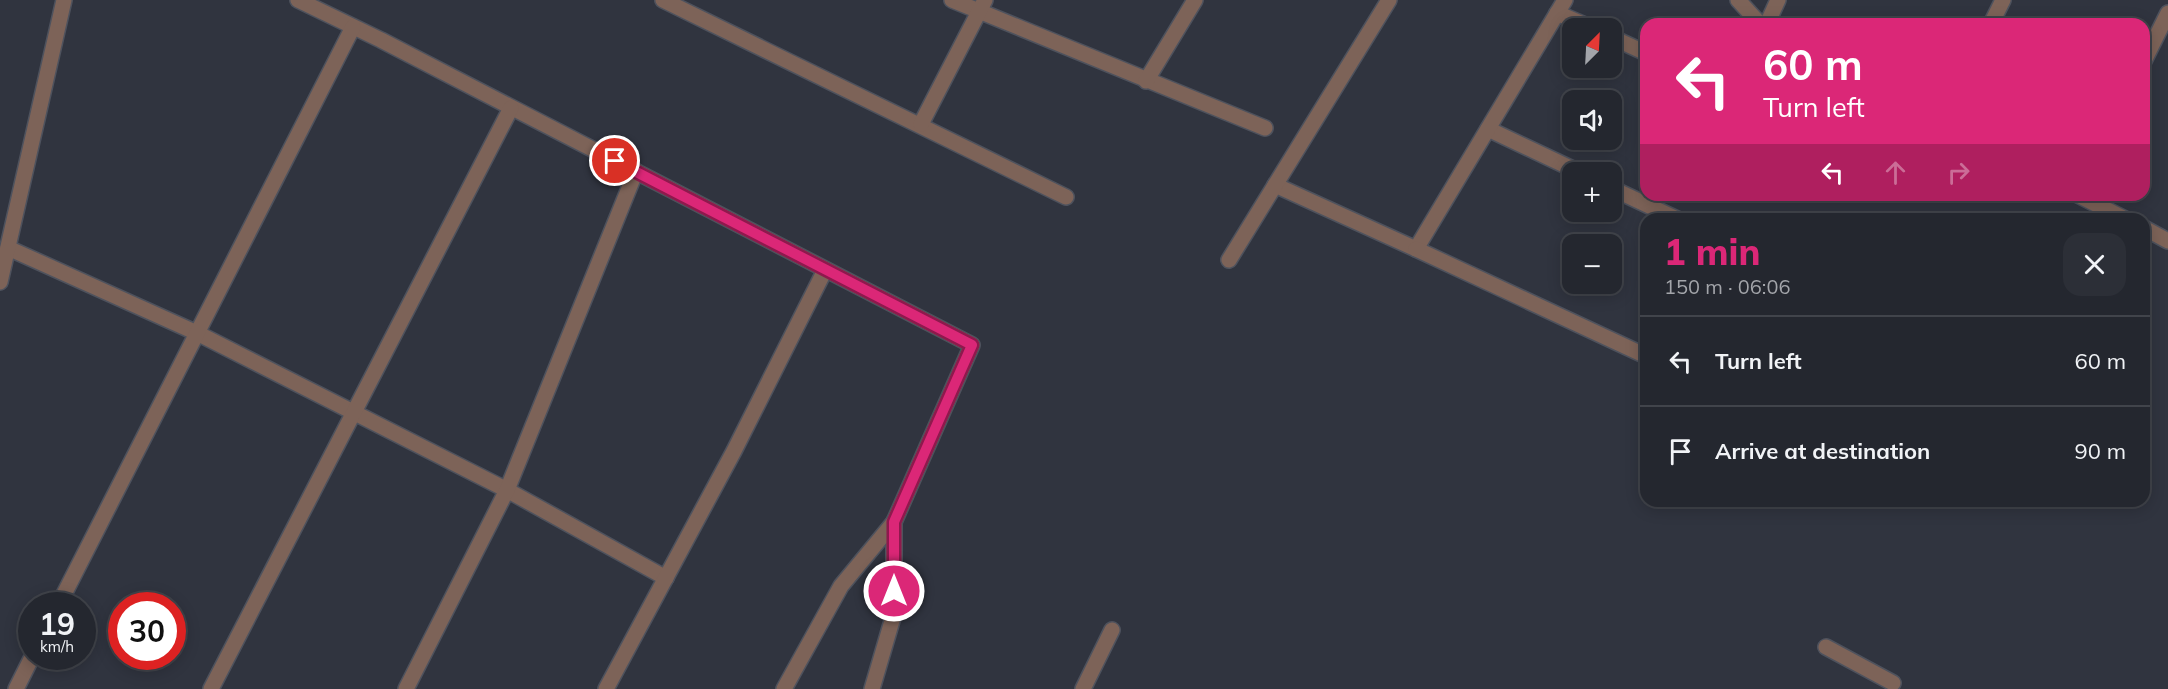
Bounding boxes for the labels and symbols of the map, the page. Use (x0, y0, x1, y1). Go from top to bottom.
north arrow (1562, 18, 1622, 78)
pin (589, 135, 640, 186)
position arrow (862, 559, 926, 623)
speed limit sign: 30 (108, 592, 186, 670)

